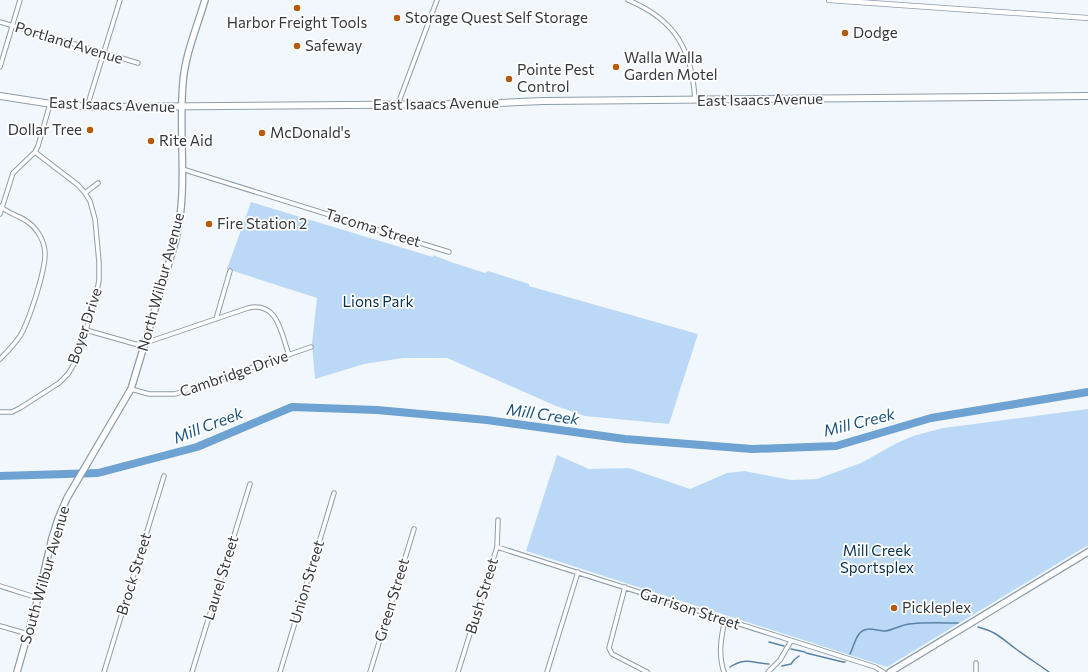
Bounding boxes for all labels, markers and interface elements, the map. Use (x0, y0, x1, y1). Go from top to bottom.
marker: Harbor Freight Tools (292, 3, 302, 13)
place label: Storage Quest Self Storage (405, 8, 588, 26)
place label: Harbor Freight Tools (227, 13, 367, 31)
marker: Storage Quest Self Storage (392, 13, 402, 23)
street label: Portland Avenue (13, 17, 126, 67)
place label: Dodge (853, 23, 898, 41)
marker: Dodge (840, 28, 850, 38)
place label: Safeway (305, 36, 362, 54)
marker: Safeway (292, 41, 302, 51)
place label: Walla Walla Garden Motel (624, 48, 718, 83)
place label: Pointe Pest Control (517, 60, 594, 95)
marker: Walla Walla Garden Motel (611, 62, 621, 72)
marker: Pointe Pest Control (504, 74, 514, 84)
street label: East Isaacs Avenue (697, 89, 823, 109)
street label: East Isaacs Avenue (49, 93, 176, 115)
street label: East Isaacs Avenue (373, 93, 499, 113)
place label: Dollar Tree (8, 120, 82, 138)
place label: McDonald's (270, 123, 351, 141)
marker: Dollar Tree (85, 125, 95, 135)
marker: McDonald's (257, 128, 267, 138)
place label: Rite Aid (159, 131, 213, 149)
marker: Rite Aid (146, 136, 156, 146)
street label: Tacoma Street (323, 204, 423, 250)
street label: North Wilbur Avenue (133, 210, 187, 353)
place label: Fire Station 2 (217, 214, 307, 232)
marker: Fire Station 2 (204, 219, 214, 229)
street label: Boyer Drive (63, 285, 105, 366)
park label: Lions Park (342, 292, 414, 310)
street label: Cambridge Drive (177, 346, 290, 400)
water label: Mill Creek (505, 399, 581, 428)
water label: Mill Creek (170, 402, 246, 447)
water label: Mill Creek (821, 403, 897, 440)
street label: South Wilbur Avenue (16, 504, 72, 646)
street label: Brock Street (112, 530, 154, 617)
street label: Laurel Street (199, 533, 241, 622)
street label: Union Street (285, 538, 327, 626)
park label: Mill Creek Sportsplex (840, 541, 914, 576)
street label: Bush Street (461, 555, 501, 636)
street label: Green Street (370, 556, 412, 644)
street label: Garrison Street (638, 583, 743, 633)
place label: Pickleplex (902, 598, 971, 616)
marker: Pickleplex (889, 603, 899, 613)

